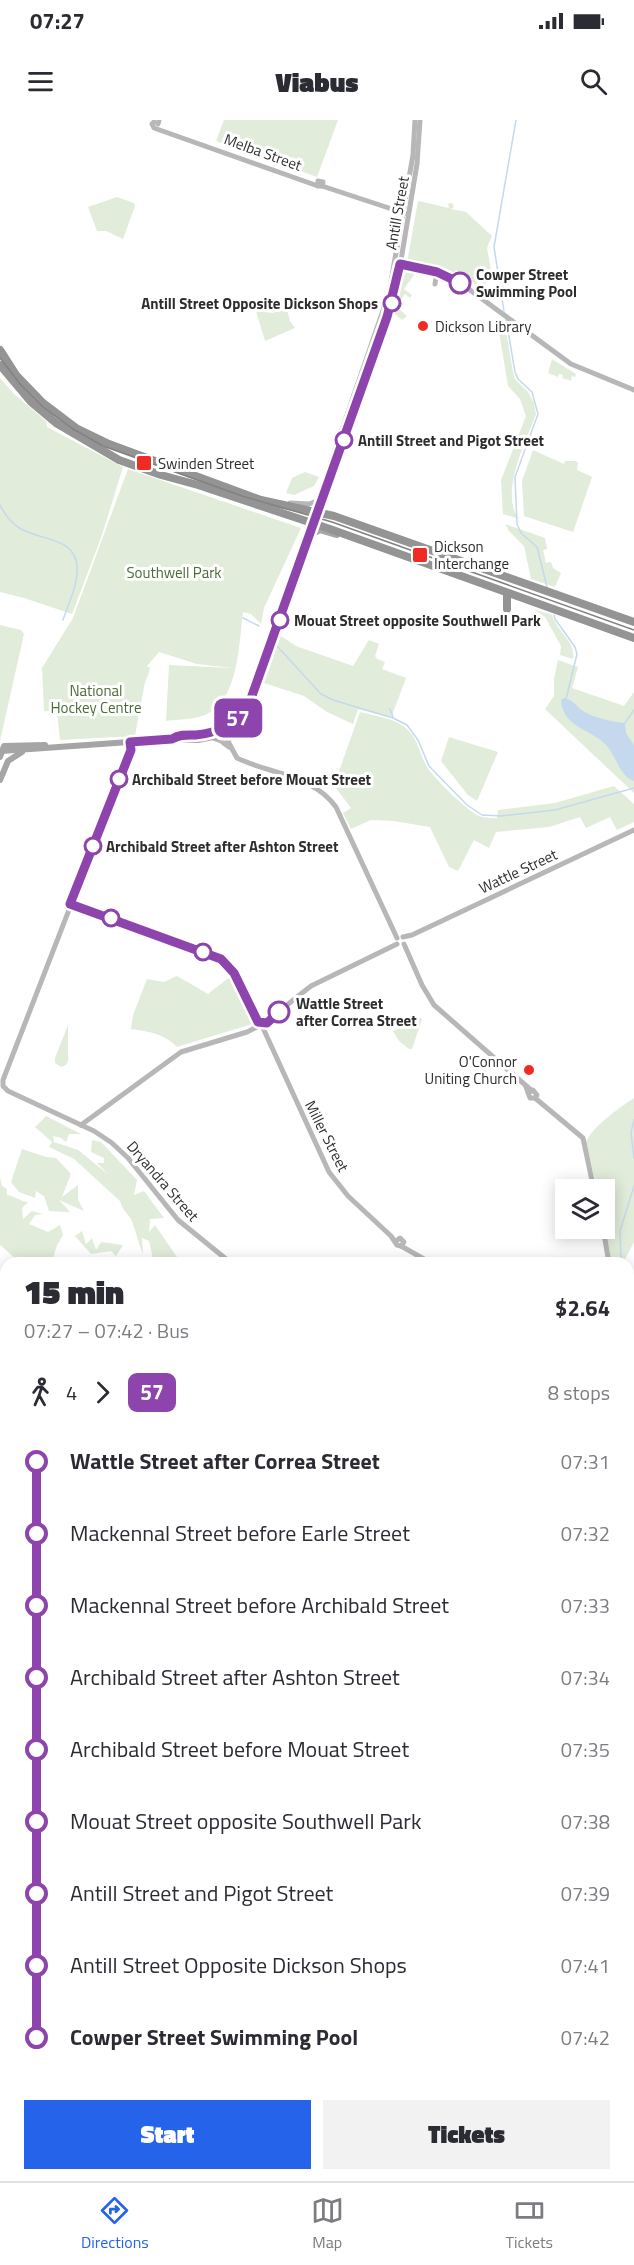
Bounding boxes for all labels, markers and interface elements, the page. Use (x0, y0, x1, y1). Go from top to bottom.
text: 07:27 (30, 4, 85, 38)
text: Viabus (276, 61, 358, 102)
icon: menu (24, 65, 57, 98)
icon: search (577, 65, 610, 98)
street label: Melba Street (221, 127, 306, 177)
street label: Antill Street (379, 174, 415, 252)
place label: Cowper Street Swimming Pool (476, 263, 577, 303)
marker: Cowper Street Swimming Pool (449, 272, 471, 294)
place label: Antill Street Opposite Dickson Shops (141, 292, 378, 315)
marker: Antill Street Opposite Dickson Shops (383, 294, 401, 312)
place label: Dickson Library (435, 315, 531, 338)
marker: Dickson Library (416, 319, 430, 333)
place label: Antill Street and Pigot Street (358, 429, 545, 452)
marker: Antill Street and Pigot Street (335, 431, 353, 449)
place label: Swinden Street (158, 452, 255, 475)
marker: Swinden Street (135, 454, 153, 472)
place label: Dickson Interchange (434, 535, 509, 575)
marker: Dickson Interchange (411, 546, 429, 564)
park label: Southwell Park (126, 561, 222, 584)
place label: Mouat Street opposite Southwell Park (294, 609, 541, 632)
marker: Mouat Street opposite Southwell Park (271, 611, 289, 629)
park label: National Hockey Centre (51, 679, 141, 719)
line badge: 57 (211, 698, 265, 738)
text: 57 (226, 702, 250, 734)
place label: Archibald Street before Mouat Street (132, 768, 372, 791)
marker: Archibald Street before Mouat Street (110, 770, 128, 788)
place label: Archibald Street after Ashton Street (106, 835, 339, 858)
marker: Archibald Street after Ashton Street (84, 837, 102, 855)
street label: Wattle Street (475, 842, 562, 899)
unlabelled marker (102, 909, 120, 927)
unlabelled marker (194, 943, 212, 961)
place label: Wattle Street after Correa Street (296, 992, 417, 1032)
marker: Wattle Street after Correa Street (268, 1001, 290, 1023)
place label: O'Connor Uniting Church (425, 1050, 517, 1090)
marker: O'Connor Uniting Church (522, 1063, 536, 1077)
street label: Miller Street (299, 1096, 355, 1176)
street label: Dryandra Street (121, 1136, 205, 1227)
map controls (555, 1179, 615, 1239)
button: layers (555, 1179, 615, 1239)
text: 15 min (24, 1267, 124, 1317)
text: $2.64 (555, 1291, 610, 1325)
text: 07:27 – 07:42 · Bus (24, 1315, 189, 1346)
icon: walk (24, 1376, 57, 1409)
icon: forward (86, 1376, 119, 1409)
text: 57 (140, 1376, 164, 1408)
text: 4 (66, 1377, 77, 1408)
text: 8 stops (548, 1377, 610, 1408)
text: Wattle Street after Correa Street (70, 1444, 380, 1478)
text: 07:31 (561, 1446, 610, 1477)
text: Mackennal Street before Earle Street (70, 1516, 410, 1550)
text: 07:32 (561, 1518, 610, 1549)
text: Mackennal Street before Archibald Street (70, 1588, 449, 1622)
text: 07:33 (561, 1590, 610, 1621)
text: Archibald Street after Ashton Street (70, 1660, 400, 1694)
text: 07:34 (561, 1662, 610, 1693)
text: Archibald Street before Mouat Street (70, 1732, 409, 1766)
text: 07:35 (561, 1734, 610, 1765)
text: Mouat Street opposite Southwell Park (70, 1804, 421, 1838)
text: 07:38 (561, 1806, 610, 1837)
text: Antill Street and Pigot Street (70, 1876, 333, 1910)
text: 07:39 (561, 1878, 610, 1909)
text: Antill Street Opposite Dickson Shops (70, 1948, 407, 1982)
text: 07:41 (561, 1950, 610, 1981)
text: Cowper Street Swimming Pool (70, 2020, 358, 2054)
text: 07:42 (561, 2022, 610, 2053)
button: Start (24, 2100, 311, 2169)
button: Tickets (323, 2100, 610, 2169)
tab: Directions (81, 2194, 149, 2254)
tab: Map (311, 2194, 344, 2254)
tab: Tickets (506, 2194, 553, 2254)

